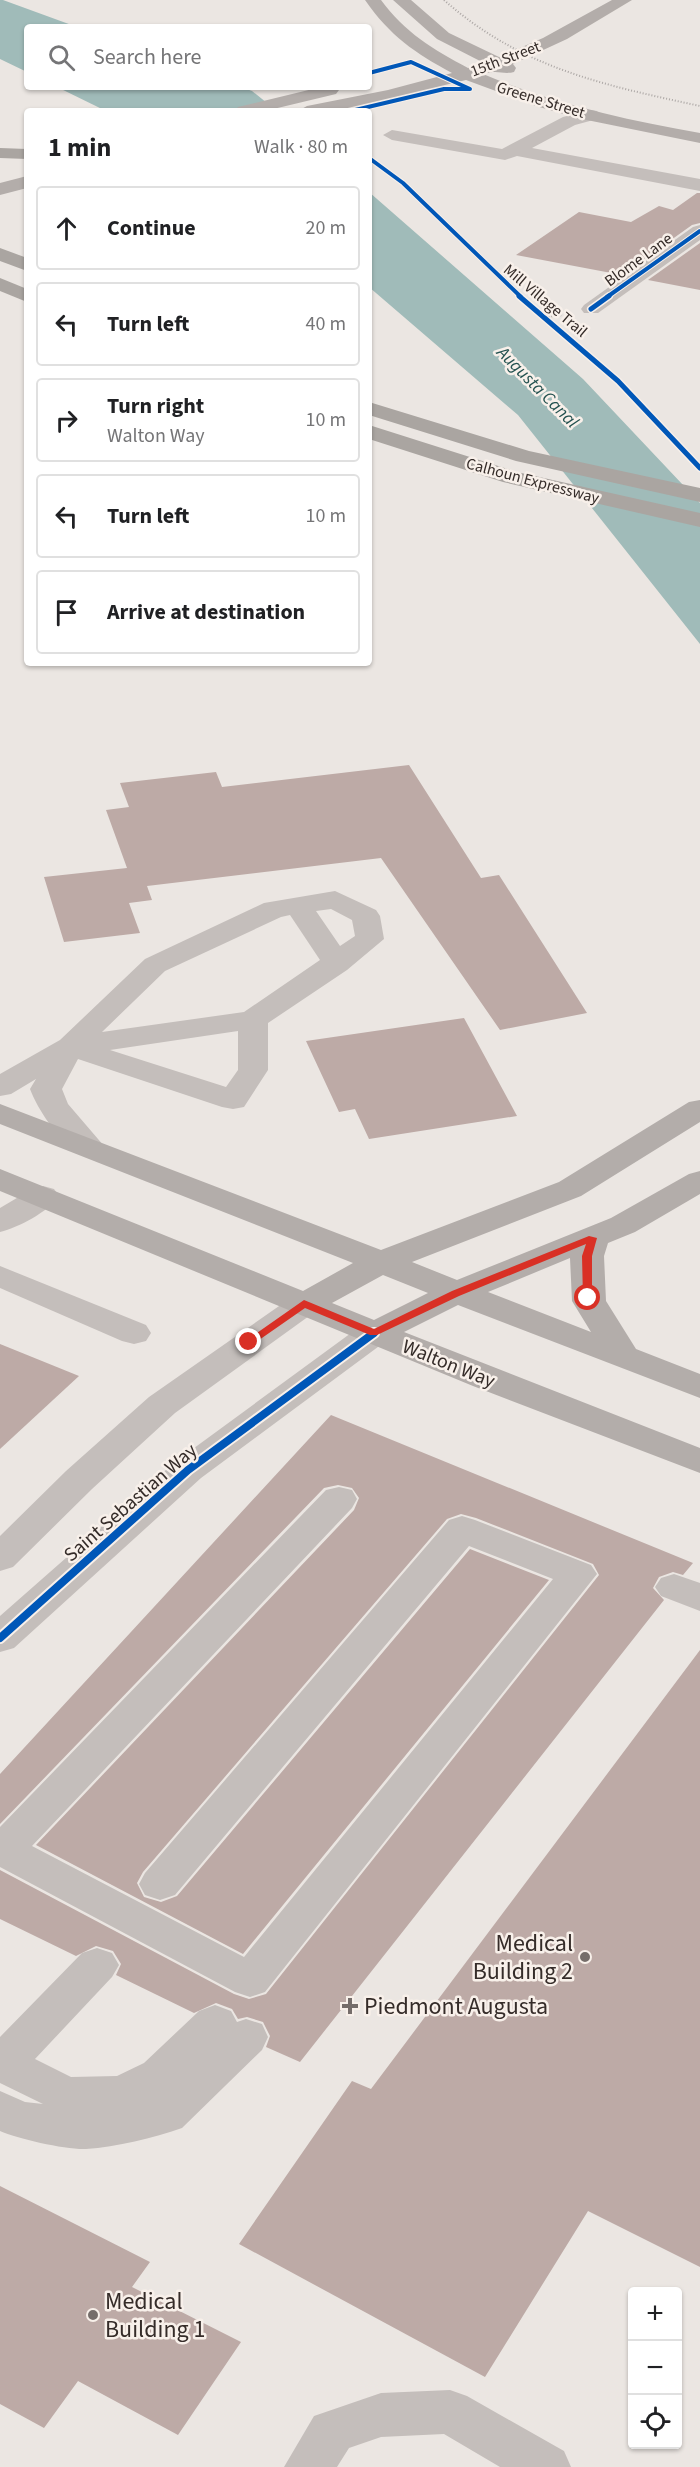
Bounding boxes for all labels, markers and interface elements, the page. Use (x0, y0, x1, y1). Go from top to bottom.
search box (24, 24, 372, 90)
street label: 15th Street (467, 35, 544, 82)
icon: search (45, 41, 78, 74)
text: Search here (93, 41, 201, 73)
street label: Greene Street (494, 76, 588, 124)
text: 1 min (48, 129, 111, 166)
text: Walk · 80 m (254, 133, 348, 161)
icon: ahead (50, 212, 83, 245)
text: Continue (107, 212, 196, 244)
text: 20 m (306, 214, 346, 242)
street label: Blome Lane (600, 228, 677, 292)
street label: Mill Village Trail (499, 259, 592, 342)
icon: left (50, 308, 83, 341)
text: Turn left (107, 308, 189, 340)
text: 40 m (306, 310, 346, 338)
water label: Augusta Canal (490, 340, 585, 434)
text: Turn right (107, 390, 204, 422)
icon: right (50, 404, 83, 437)
text: 10 m (306, 406, 346, 434)
text: Walton Way (107, 422, 205, 450)
street label: Calhoun Expressway (464, 453, 602, 509)
icon: left (50, 500, 83, 533)
text: Turn left (107, 500, 189, 532)
text: 10 m (306, 502, 346, 530)
icon: arrive (50, 596, 83, 629)
text: Arrive at destination (107, 596, 305, 628)
route start (574, 1284, 600, 1310)
route end (235, 1328, 261, 1354)
street label: Walton Way (398, 1333, 500, 1395)
street label: Saint Sebastian Way (58, 1437, 204, 1569)
place label: Medical Building 2 (473, 1926, 573, 1989)
marker: Medical Building 2 (578, 1950, 592, 1964)
place label: Piedmont Augusta (364, 1989, 548, 2024)
marker: Piedmont Augusta (341, 1997, 359, 2015)
place label: Medical Building 1 (105, 2284, 205, 2347)
map controls (628, 2287, 682, 2449)
button: + (628, 2287, 682, 2341)
marker: Medical Building 1 (86, 2308, 100, 2322)
button: − (628, 2341, 682, 2395)
button: locate (628, 2395, 682, 2449)

